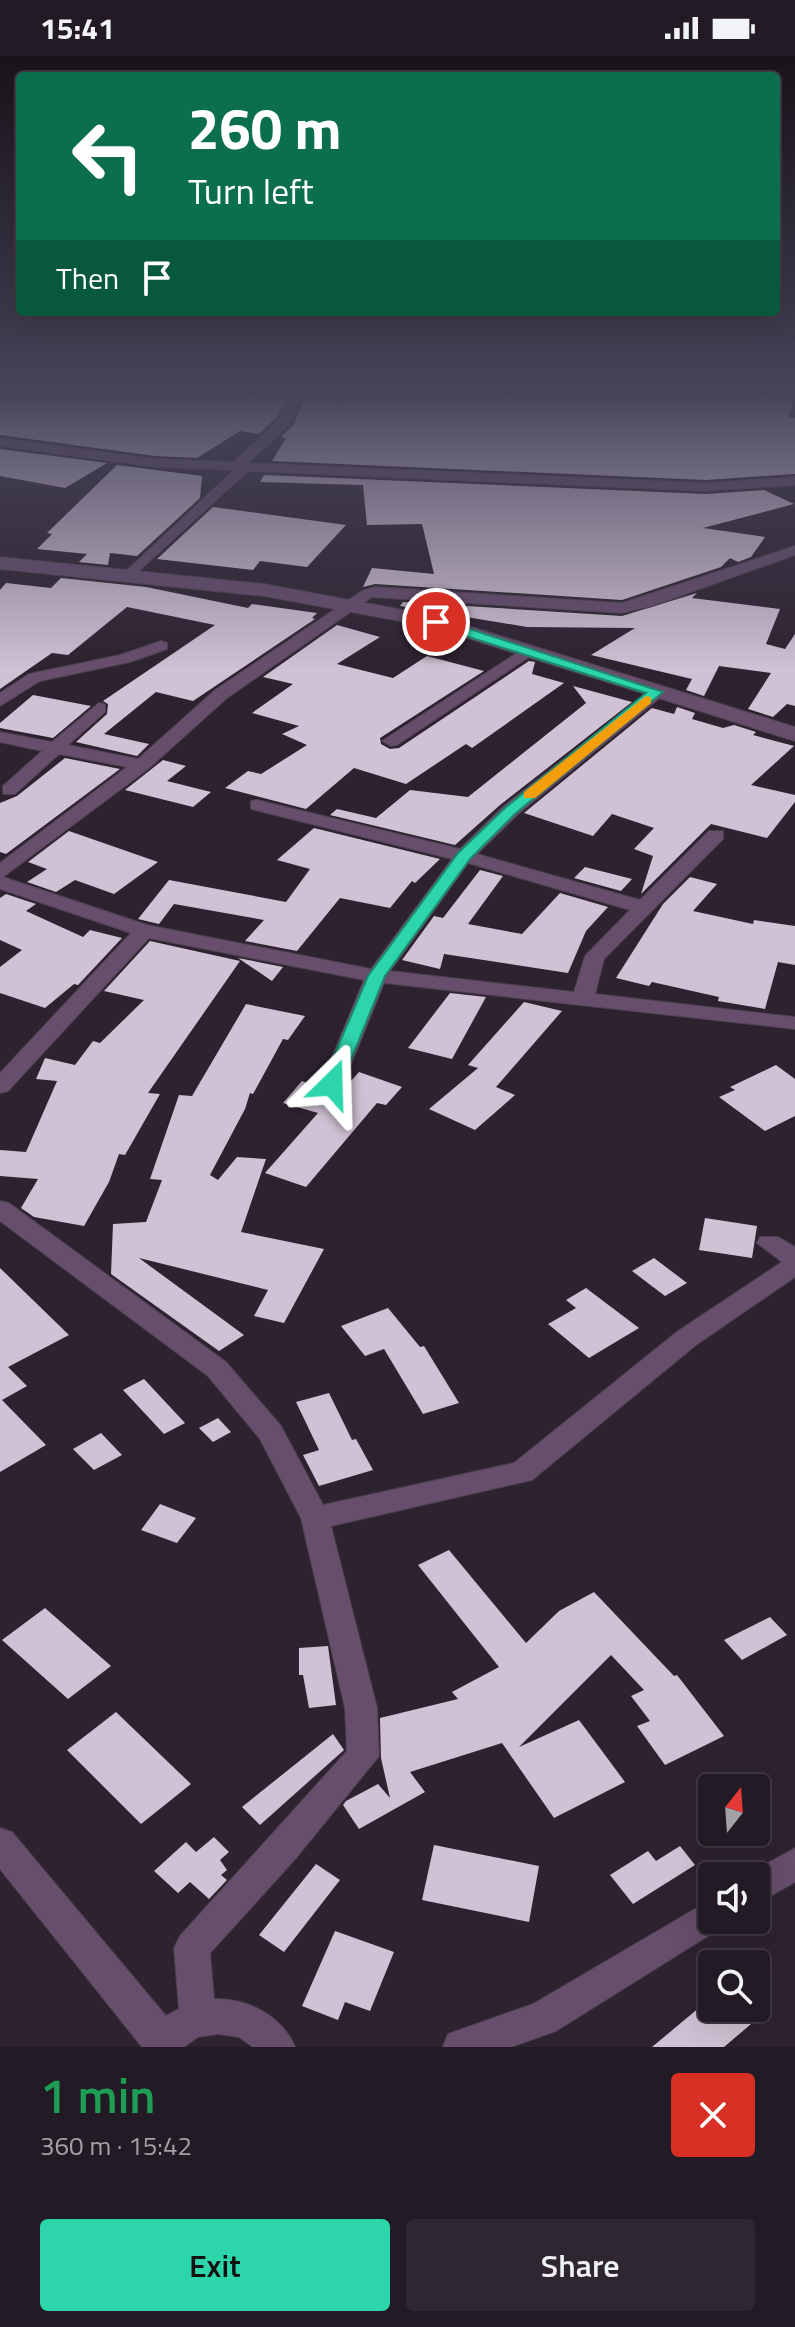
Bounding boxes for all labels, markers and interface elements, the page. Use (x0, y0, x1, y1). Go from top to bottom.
text: 15:41 (40, 5, 115, 51)
text: 260 m (188, 86, 341, 171)
icon: left (56, 104, 160, 208)
text: Turn left (188, 163, 314, 218)
text: Then (56, 255, 119, 301)
icon: arrive (135, 256, 179, 300)
pin (402, 588, 470, 656)
icon: arrive (414, 600, 458, 644)
position arrow (290, 1042, 374, 1126)
north arrow (698, 1774, 770, 1846)
map controls (698, 1774, 770, 2022)
button: sound (698, 1862, 770, 1934)
button: search (698, 1950, 770, 2022)
text: 1 min (40, 2059, 155, 2132)
button: close (671, 2073, 755, 2157)
text: 360 m · 15:42 (40, 2126, 192, 2165)
button: Exit (40, 2219, 390, 2311)
button: Share (406, 2219, 755, 2311)

